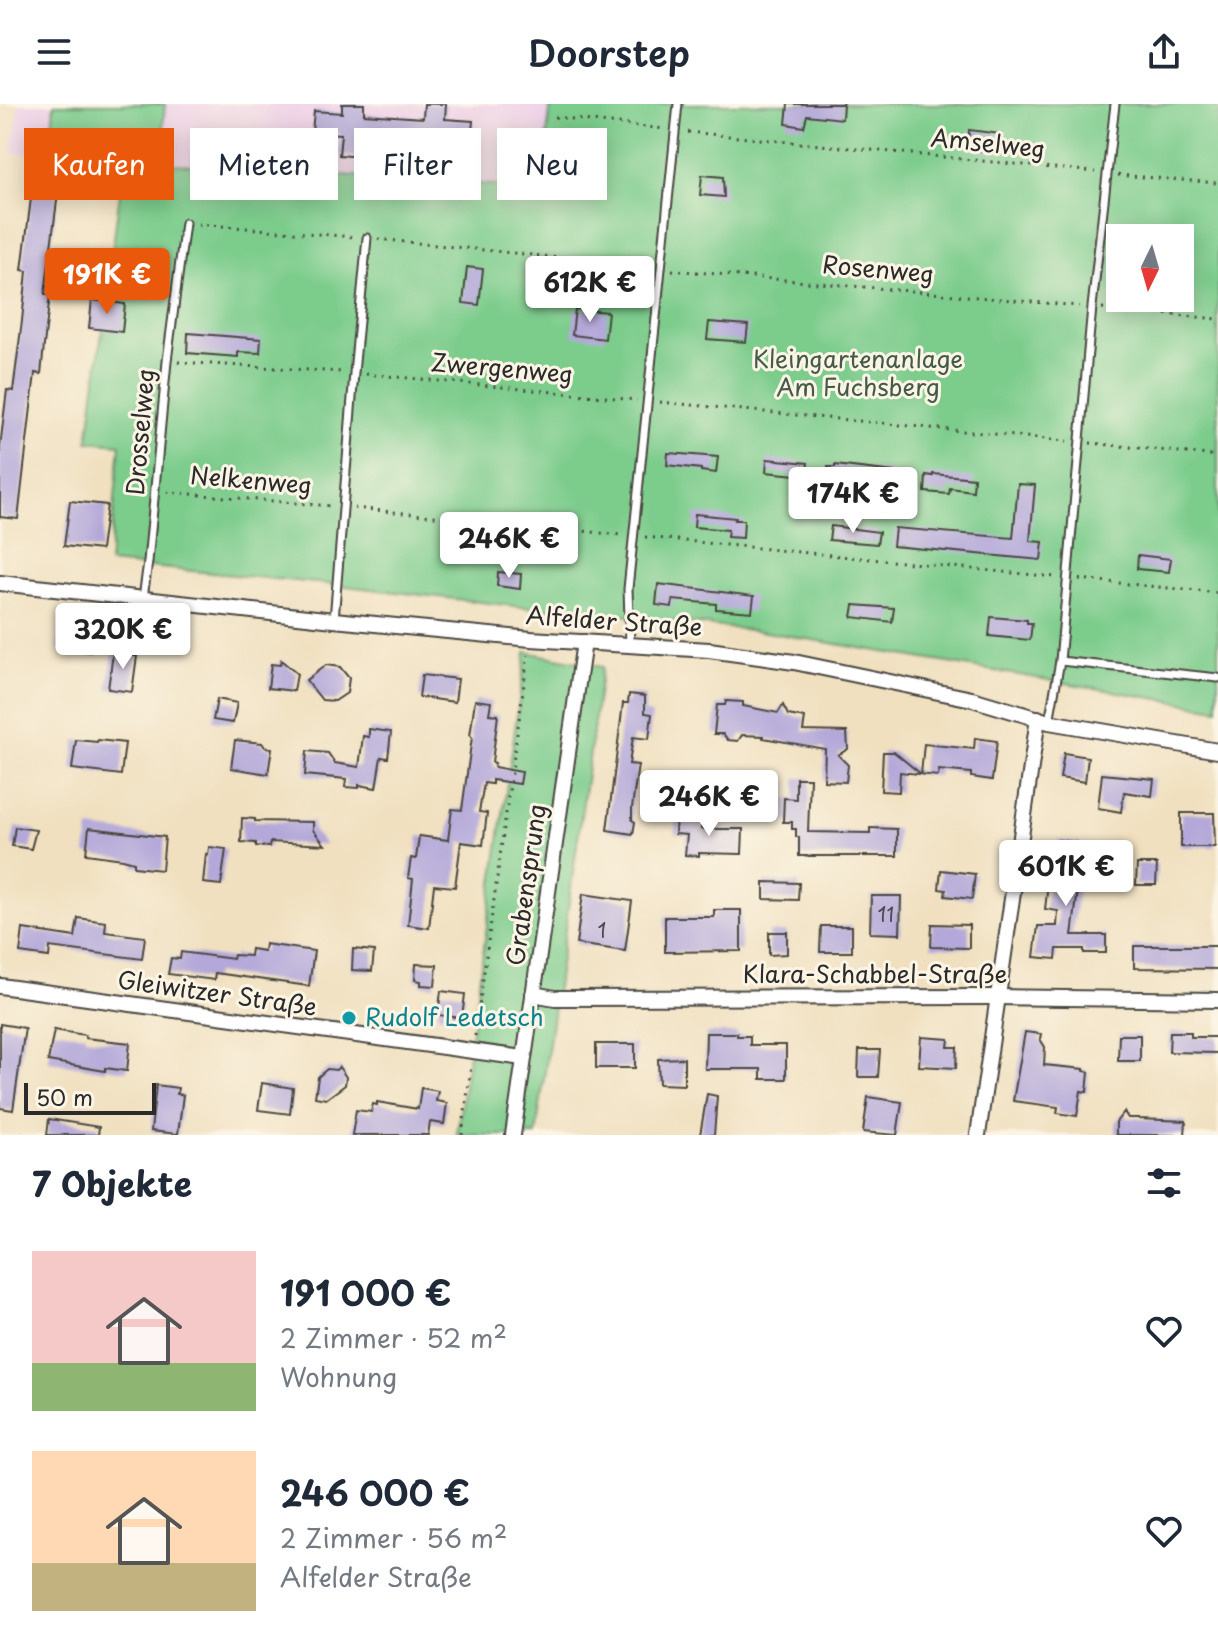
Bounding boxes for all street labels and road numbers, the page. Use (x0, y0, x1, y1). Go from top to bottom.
street label: Amselweg (929, 118, 1047, 166)
street label: Rosenweg (821, 245, 936, 291)
street label: Zwergenweg (430, 343, 575, 391)
street label: Drosselweg (116, 367, 162, 497)
street label: Nelkenweg (189, 456, 314, 502)
street label: Alfelder Straße (525, 596, 704, 644)
street label: Grabensprung (496, 802, 554, 968)
street label: Klara-Schabbel-Straße (743, 955, 1007, 991)
street label: Gleiwitzer Straße (115, 960, 319, 1024)

